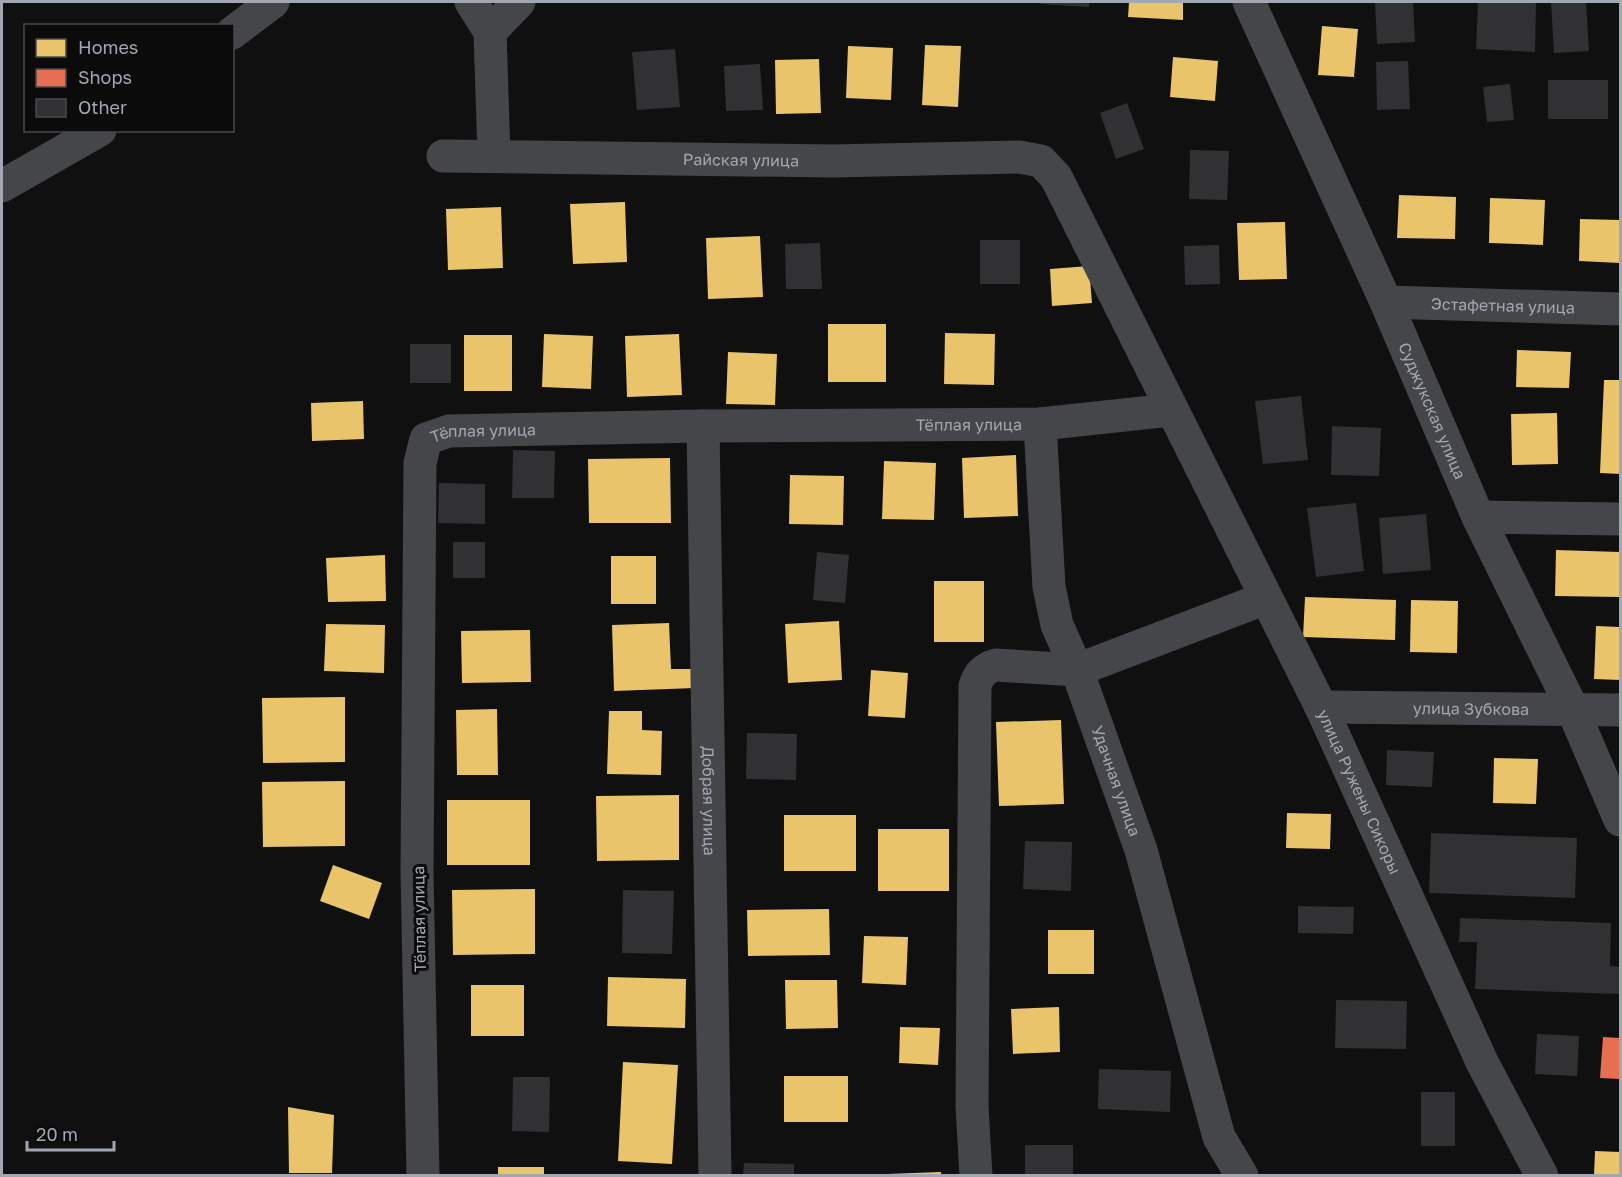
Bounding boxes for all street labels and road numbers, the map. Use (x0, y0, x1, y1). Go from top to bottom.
street label: Райская улица (683, 149, 799, 171)
street label: Эстафетная улица (1431, 293, 1575, 318)
street label: Суджукская улица (1394, 339, 1471, 482)
street label: Тёплая улица (916, 414, 1022, 435)
street label: Тёплая улица (427, 419, 536, 447)
street label: улица Зубкова (1413, 698, 1529, 719)
street label: улица Ружены Сикоры (1313, 706, 1405, 877)
street label: Удачная улица (1088, 723, 1145, 839)
street label: Добрая улица (698, 746, 720, 856)
street label: Тёплая улица (408, 866, 430, 972)

